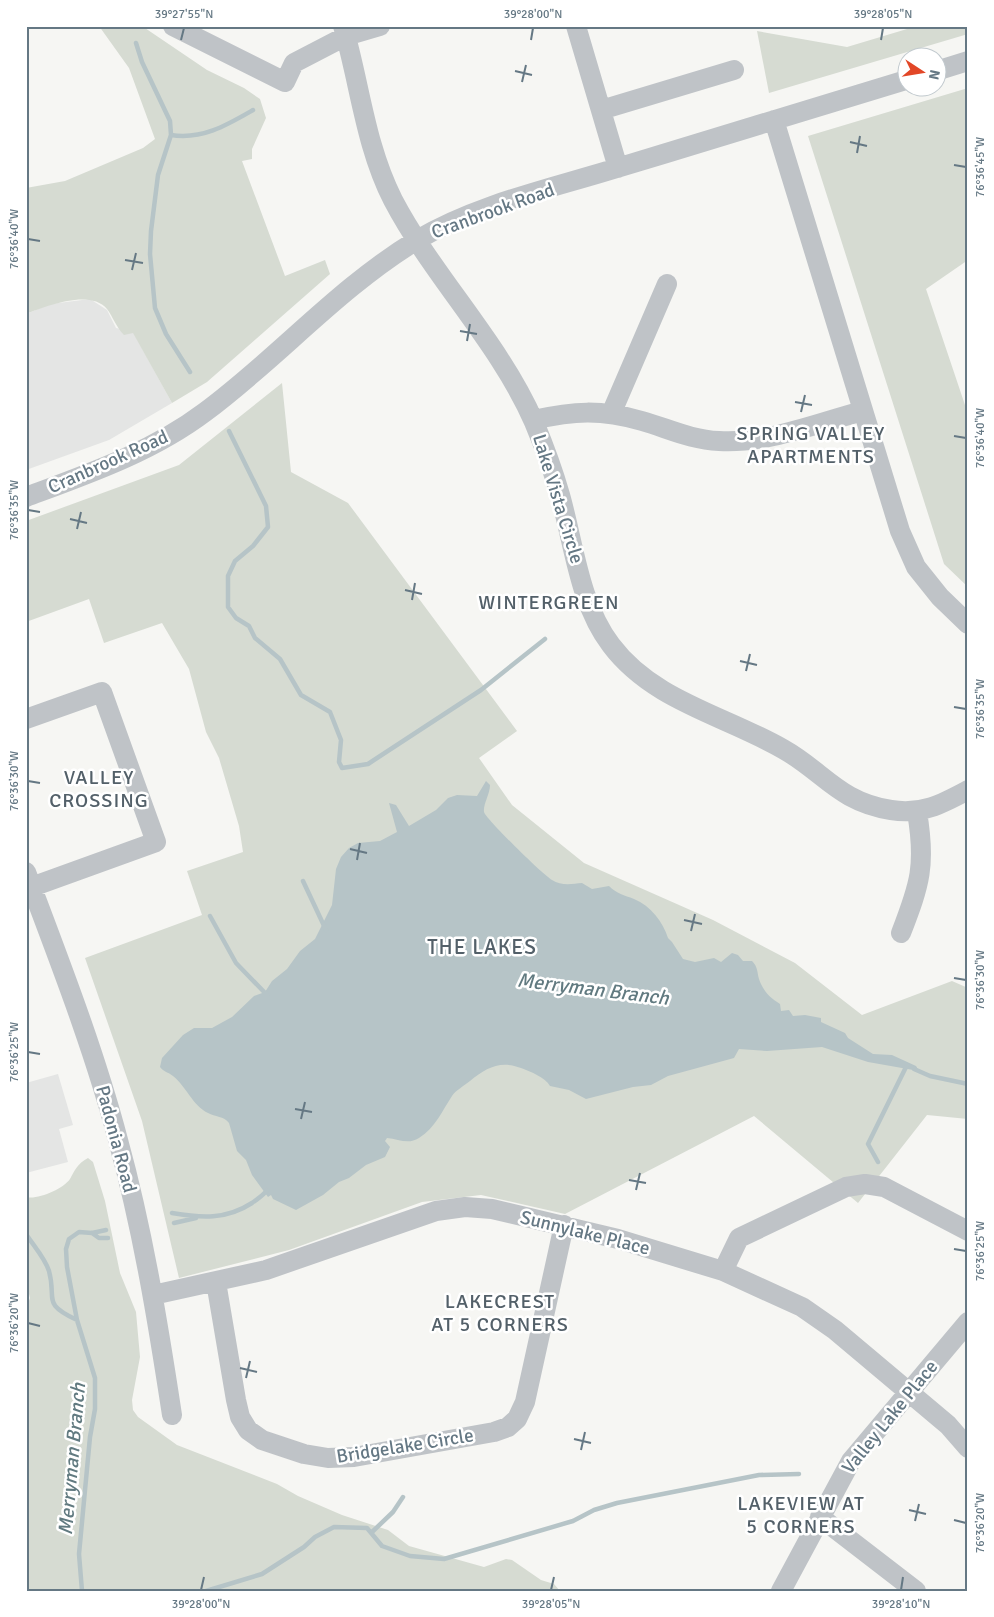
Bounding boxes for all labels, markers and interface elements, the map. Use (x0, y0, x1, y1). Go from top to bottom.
text: 39°27'55"N (155, 7, 213, 22)
text: 39°28'00"N (504, 7, 562, 22)
text: 39°28'05"N (854, 7, 912, 22)
north arrow (896, 48, 946, 98)
text: N (925, 68, 944, 81)
text: 76°36'45"W (973, 137, 988, 197)
street label: Cranbrook Road (428, 178, 558, 244)
text: 76°36'40"W (7, 209, 22, 269)
text: 76°36'40"W (973, 408, 988, 468)
district label: SPRING VALLEY APARTMENTS (737, 421, 885, 469)
street label: Cranbrook Road (44, 425, 172, 499)
street label: Lake Vista Circle (527, 431, 589, 567)
text: 76°36'35"W (7, 480, 22, 540)
district label: WINTERGREEN (478, 590, 620, 615)
text: 76°36'35"W (973, 679, 988, 739)
text: 76°36'30"W (7, 751, 22, 811)
district label: VALLEY CROSSING (49, 765, 149, 813)
district label: THE LAKES (427, 934, 537, 960)
text: 76°36'30"W (973, 950, 988, 1010)
water label: Merryman Branch (516, 967, 671, 1011)
text: 76°36'25"W (7, 1022, 22, 1082)
street label: Padonia Road (90, 1083, 142, 1195)
street label: Sunnylake Place (518, 1205, 652, 1261)
text: 76°36'25"W (973, 1221, 988, 1281)
district label: LAKECREST AT 5 CORNERS (431, 1289, 569, 1337)
text: 76°36'20"W (7, 1293, 22, 1353)
street label: Valley Lake Place (837, 1355, 943, 1479)
water label: Merryman Branch (53, 1381, 91, 1536)
street label: Bridgelake Circle (335, 1423, 475, 1469)
district label: LAKEVIEW AT 5 CORNERS (737, 1491, 865, 1539)
text: 76°36'20"W (973, 1493, 988, 1553)
text: 39°28'00"N (172, 1597, 230, 1612)
text: 39°28'05"N (522, 1597, 580, 1612)
text: 39°28'10"N (872, 1597, 930, 1612)

